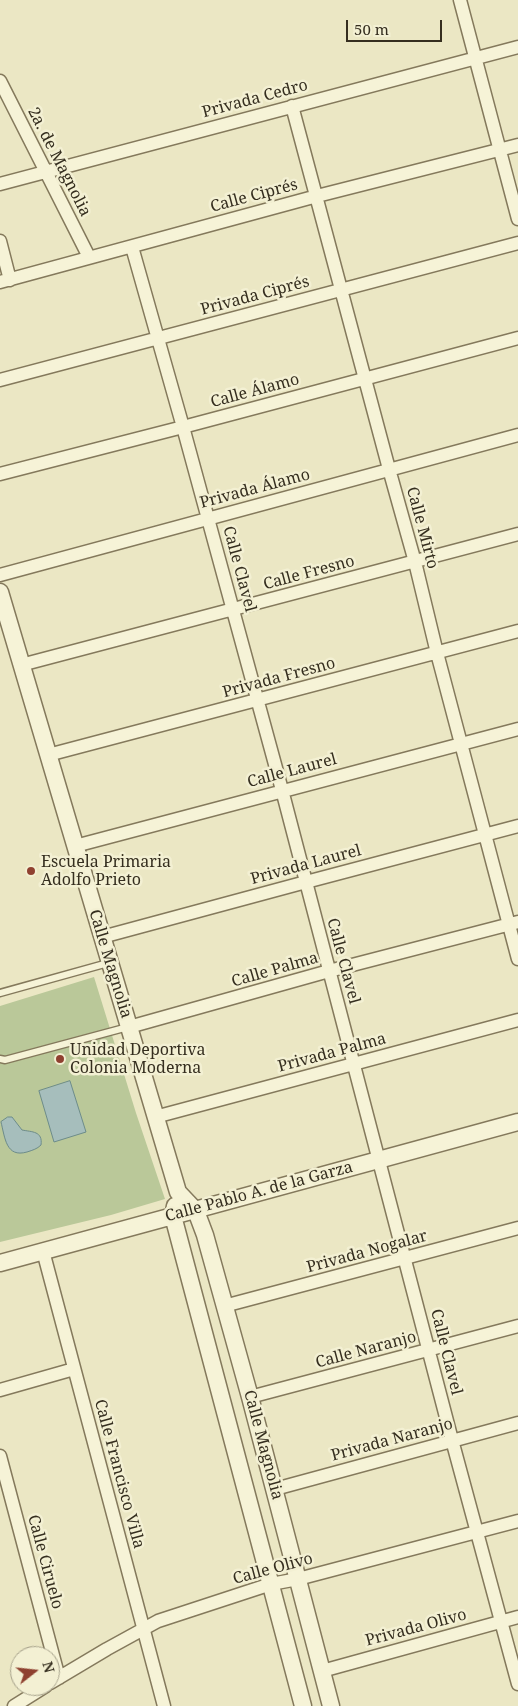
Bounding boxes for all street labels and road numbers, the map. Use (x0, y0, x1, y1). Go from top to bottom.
street label: Privada Cedro (200, 76, 310, 122)
street label: 2a. de Magnolia (23, 104, 95, 220)
street label: Calle Ciprés (208, 175, 300, 217)
street label: Privada Ciprés (199, 272, 311, 320)
street label: Calle Álamo (209, 370, 301, 412)
street label: Privada Álamo (198, 465, 312, 513)
street label: Calle Mirto (402, 485, 442, 571)
street label: Calle Clavel (218, 524, 260, 614)
street label: Calle Fresno (261, 552, 357, 594)
street label: Privada Fresno (221, 654, 337, 702)
street label: Calle Laurel (245, 750, 339, 792)
street label: Privada Laurel (249, 841, 363, 889)
street label: Calle Magnolia (84, 907, 136, 1021)
street label: Calle Clavel (322, 916, 364, 1006)
street label: Calle Palma (229, 948, 321, 992)
street label: Privada Palma (276, 1029, 388, 1077)
street label: Calle Pablo A. de la Garza (163, 1158, 355, 1226)
street label: Privada Nogalar (305, 1227, 429, 1277)
street label: Calle Clavel (426, 1307, 466, 1397)
street label: Calle Naranjo (314, 1327, 418, 1373)
street label: Calle Magnolia (239, 1388, 287, 1502)
street label: Calle Francisco Villa (90, 1397, 148, 1551)
street label: Privada Naranjo (329, 1415, 455, 1465)
street label: Calle Ciruelo (23, 1513, 67, 1611)
street label: Calle Olivo (231, 1549, 315, 1589)
street label: Privada Olivo (363, 1605, 469, 1651)

